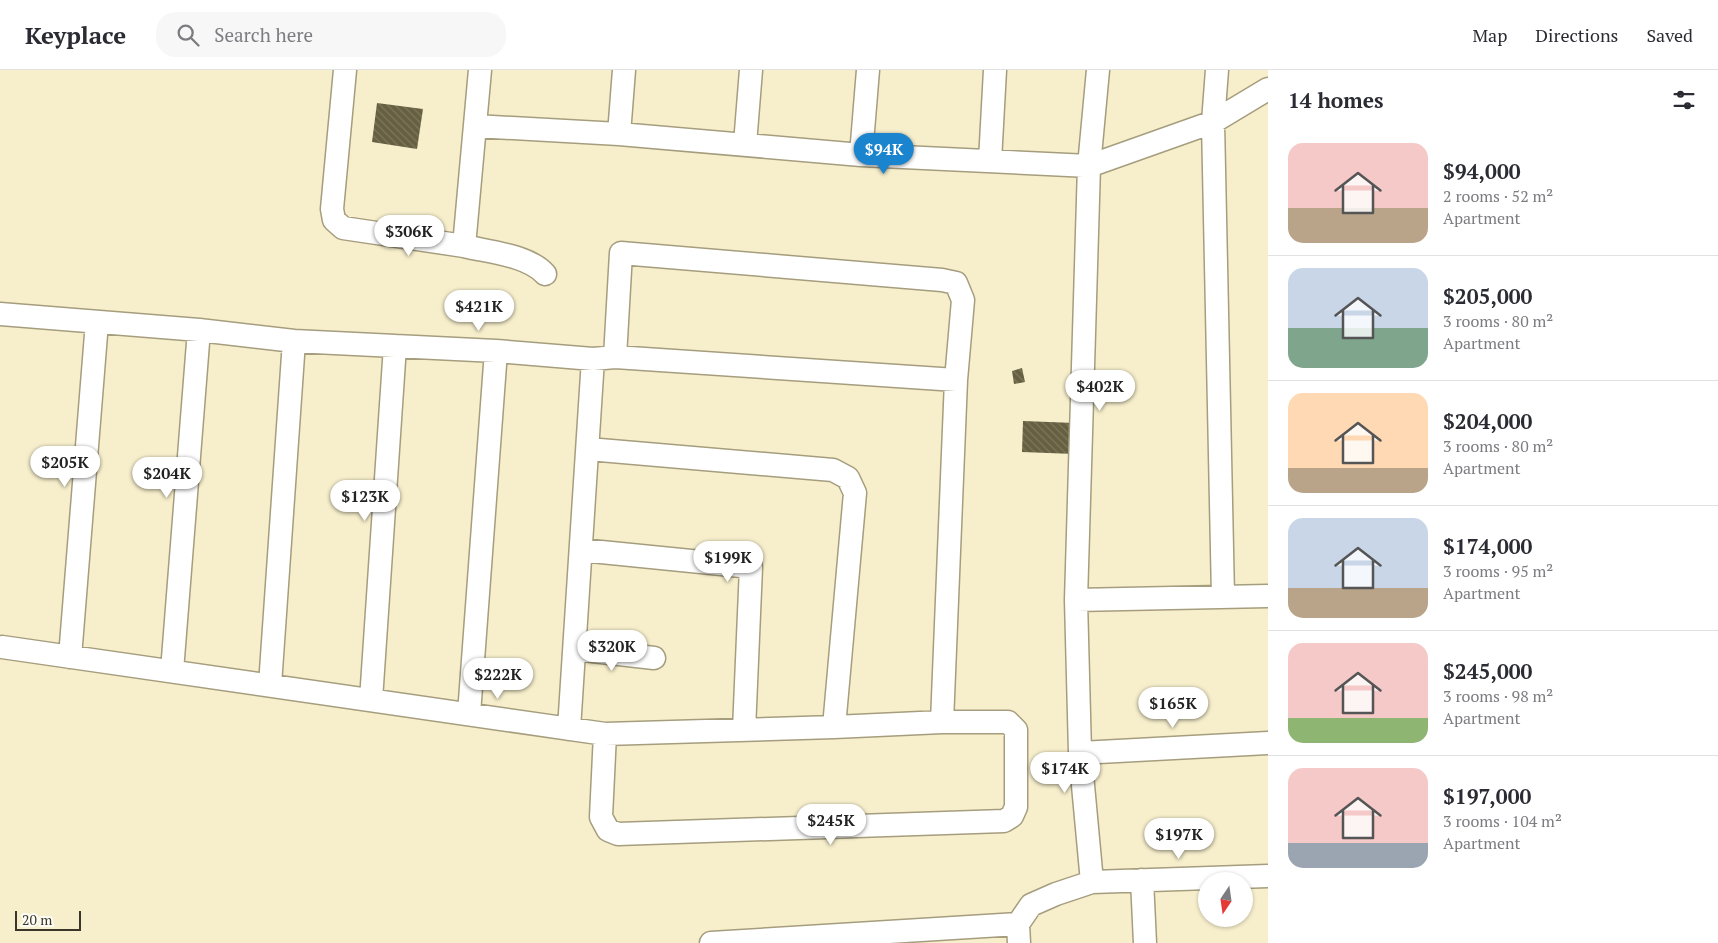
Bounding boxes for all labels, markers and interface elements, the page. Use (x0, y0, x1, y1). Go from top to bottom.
search box (156, 12, 506, 57)
text: Keyplace (25, 19, 126, 51)
icon: search (174, 21, 202, 49)
text: Search here (214, 22, 313, 47)
text: Map (1472, 23, 1507, 47)
text: Directions (1535, 23, 1618, 47)
text: Saved (1646, 23, 1693, 47)
text: 14 homes (1288, 86, 1384, 114)
icon: filters (1670, 86, 1698, 114)
pin: $94K (854, 132, 914, 175)
text: $94K (865, 138, 903, 160)
text: $94,000 (1443, 157, 1521, 185)
icon: home (1328, 163, 1388, 223)
text: 2 rooms · 52 m² (1443, 185, 1553, 207)
text: Apartment (1443, 207, 1520, 229)
pin: $306K (374, 214, 444, 257)
text: $306K (385, 220, 433, 242)
text: $205,000 (1443, 282, 1532, 310)
icon: home (1328, 288, 1388, 348)
pin: $421K (444, 290, 514, 332)
text: $421K (455, 295, 503, 317)
text: 3 rooms · 80 m² (1443, 310, 1553, 332)
text: Apartment (1443, 332, 1520, 354)
pin: $402K (1065, 370, 1135, 412)
text: $402K (1076, 375, 1124, 397)
text: $204,000 (1443, 407, 1532, 435)
icon: home (1328, 413, 1388, 473)
text: 3 rooms · 80 m² (1443, 435, 1553, 457)
pin: $205K (30, 446, 100, 488)
text: $205K (41, 451, 89, 473)
pin: $204K (132, 456, 202, 499)
text: Apartment (1443, 457, 1520, 479)
text: $204K (143, 462, 191, 484)
pin: $123K (330, 480, 400, 522)
text: $123K (341, 485, 389, 507)
text: $174,000 (1443, 532, 1532, 560)
icon: home (1328, 538, 1388, 598)
pin: $199K (693, 540, 763, 583)
text: $199K (704, 546, 752, 568)
text: 3 rooms · 95 m² (1443, 560, 1553, 582)
text: Apartment (1443, 582, 1520, 604)
pin: $320K (577, 630, 647, 672)
text: $320K (588, 635, 636, 657)
text: $245,000 (1443, 657, 1532, 685)
pin: $222K (463, 658, 533, 700)
text: $222K (474, 663, 522, 685)
icon: home (1328, 663, 1388, 723)
text: 3 rooms · 98 m² (1443, 685, 1553, 707)
pin: $165K (1138, 686, 1208, 729)
text: $165K (1149, 692, 1197, 714)
text: Apartment (1443, 707, 1520, 729)
pin: $174K (1030, 752, 1100, 794)
text: $174K (1041, 757, 1089, 779)
text: $197,000 (1443, 782, 1531, 810)
icon: home (1328, 788, 1388, 848)
pin: $245K (796, 804, 866, 846)
text: $245K (807, 809, 855, 831)
text: 3 rooms · 104 m² (1443, 810, 1562, 832)
pin: $197K (1144, 818, 1214, 860)
text: $197K (1155, 823, 1203, 845)
text: Apartment (1443, 832, 1520, 854)
north arrow (1198, 872, 1252, 928)
map controls (1198, 872, 1253, 927)
scale bar (15, 908, 81, 931)
text: 20 m (22, 910, 52, 929)

